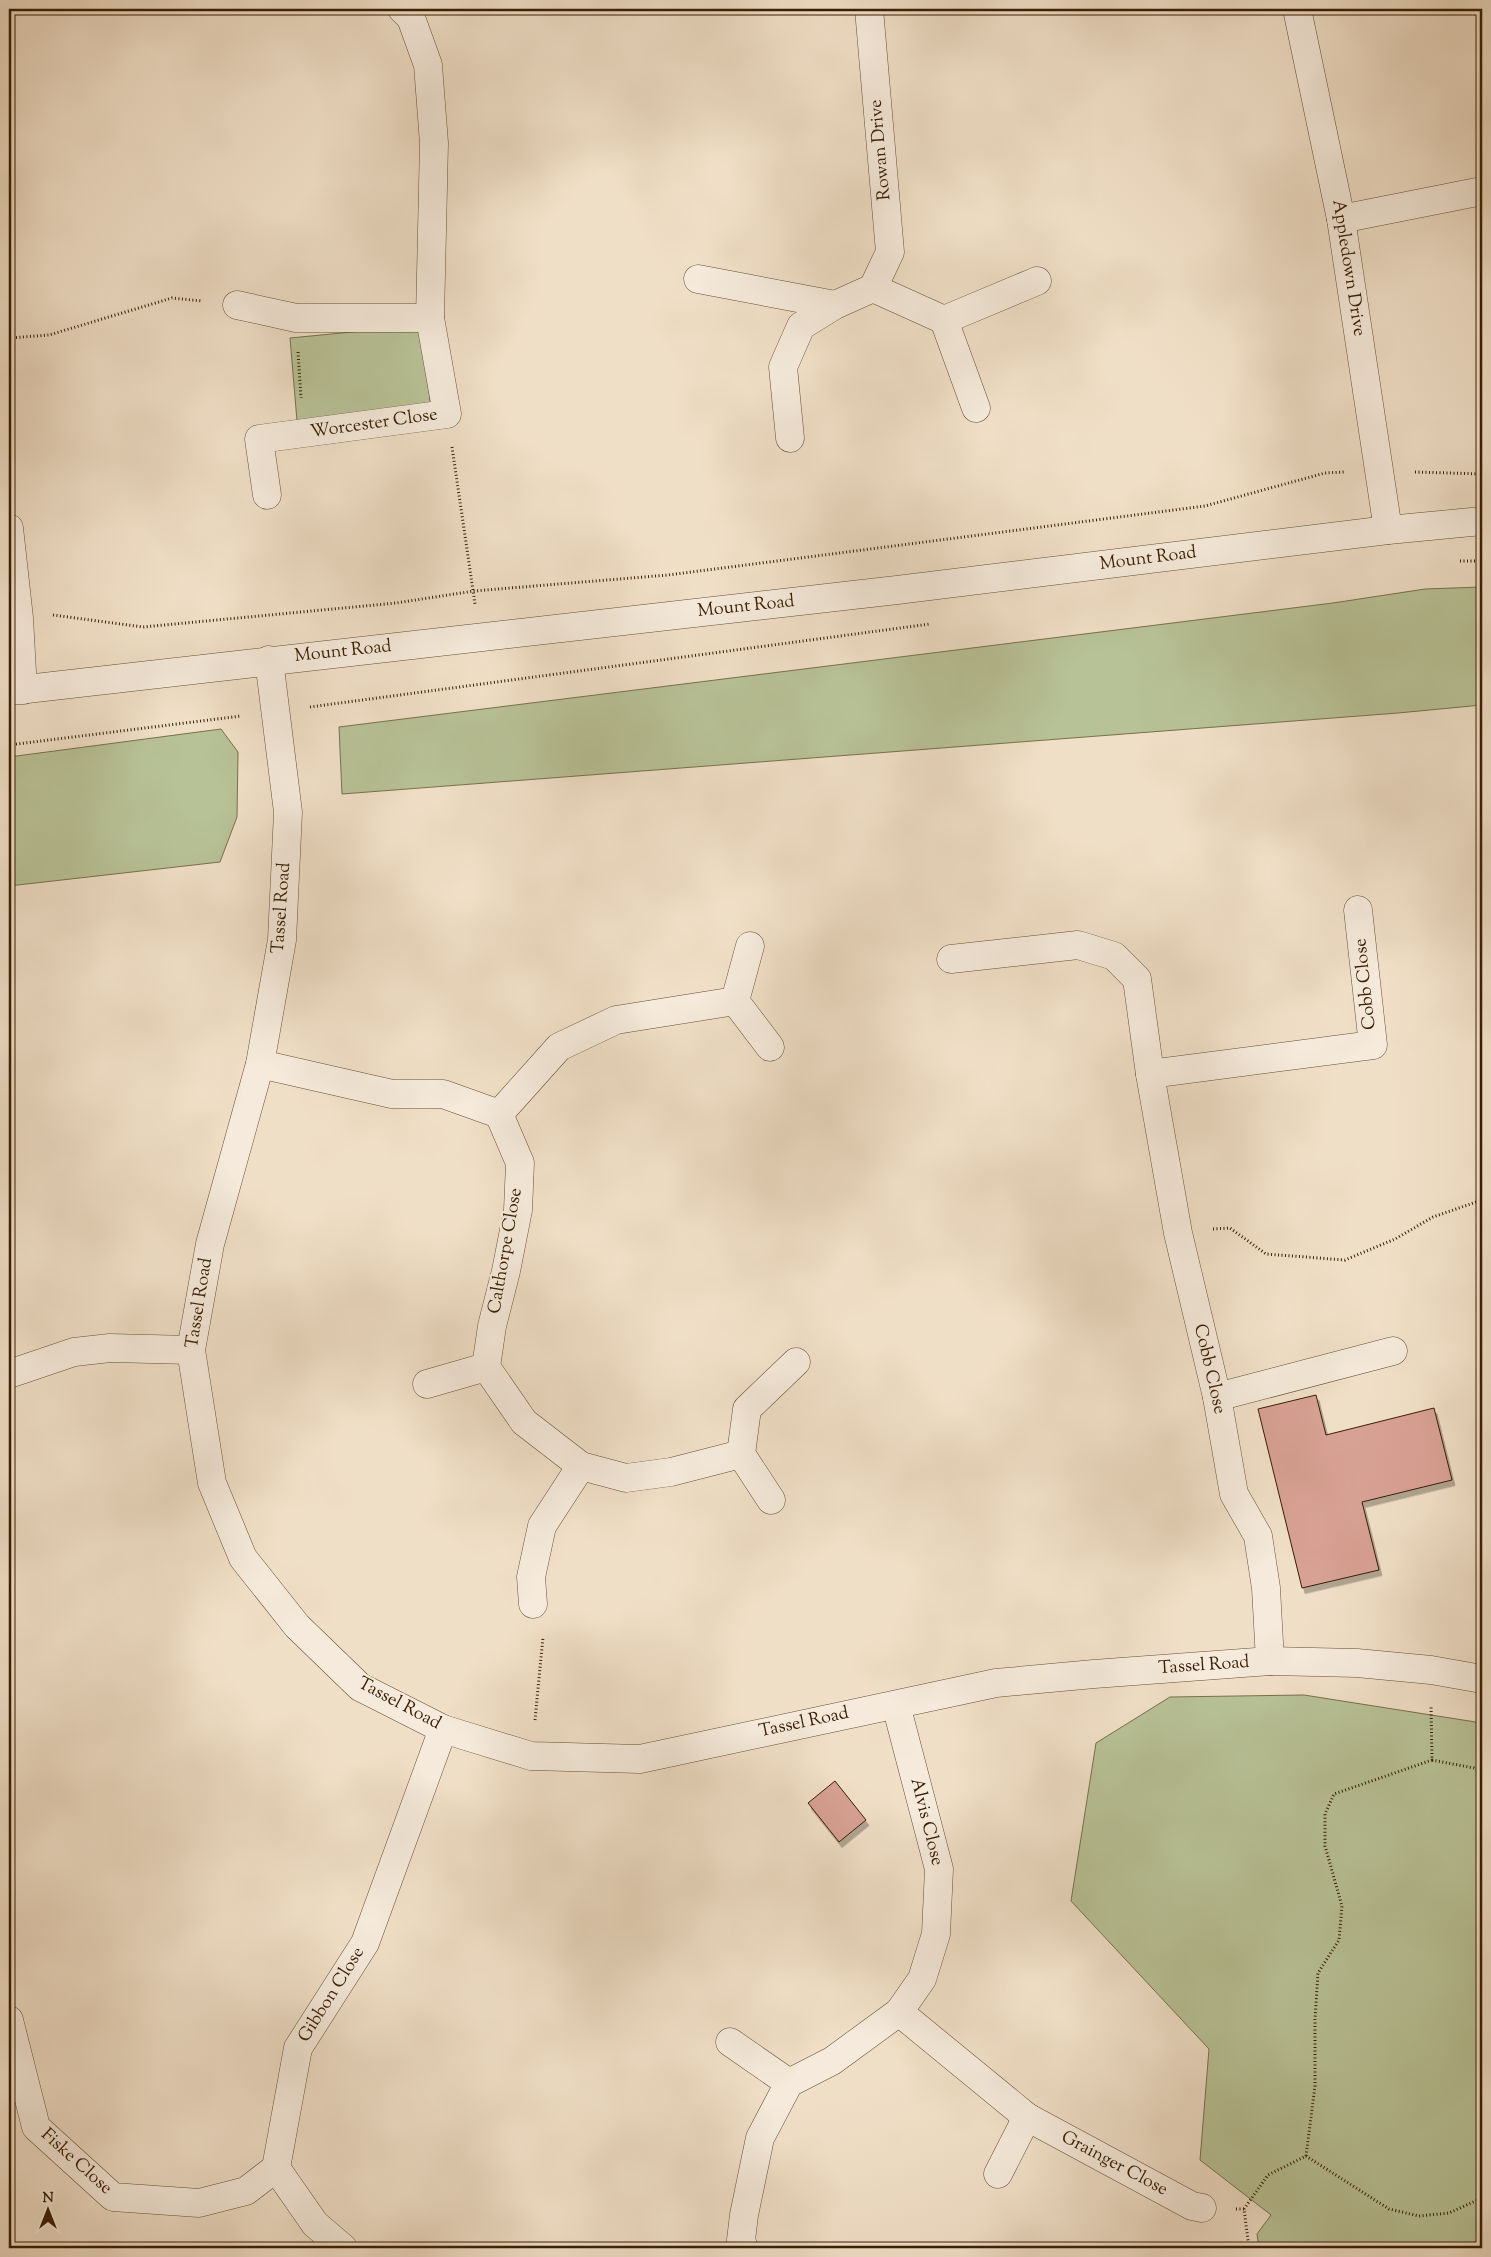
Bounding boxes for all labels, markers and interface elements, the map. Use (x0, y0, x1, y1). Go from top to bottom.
street label: Rowan Drive (864, 98, 898, 202)
street label: Appledown Drive (1324, 198, 1372, 338)
street label: Worcester Close (309, 402, 439, 446)
street label: Mount Road (1098, 540, 1198, 578)
street label: Mount Road (696, 589, 796, 625)
street label: Mount Road (293, 634, 393, 670)
street label: Tassel Road (266, 862, 298, 954)
street label: Cobb Close (1348, 937, 1384, 1031)
street label: Calthorpe Close (482, 1186, 530, 1316)
street label: Tassel Road (180, 1256, 220, 1350)
street label: Cobb Close (1186, 1321, 1232, 1417)
street label: Tassel Road (1158, 1650, 1250, 1682)
street label: Tassel Road (353, 1671, 445, 1737)
street label: Tassel Road (757, 1701, 851, 1745)
street label: Alvis Close (903, 1775, 949, 1869)
street label: Gibbon Close (292, 1942, 372, 2048)
street label: Fiske Close (35, 2123, 117, 2201)
street label: Grainger Close (1056, 2125, 1172, 2203)
north arrow (22, 2184, 72, 2234)
text: N (42, 2189, 54, 2209)

